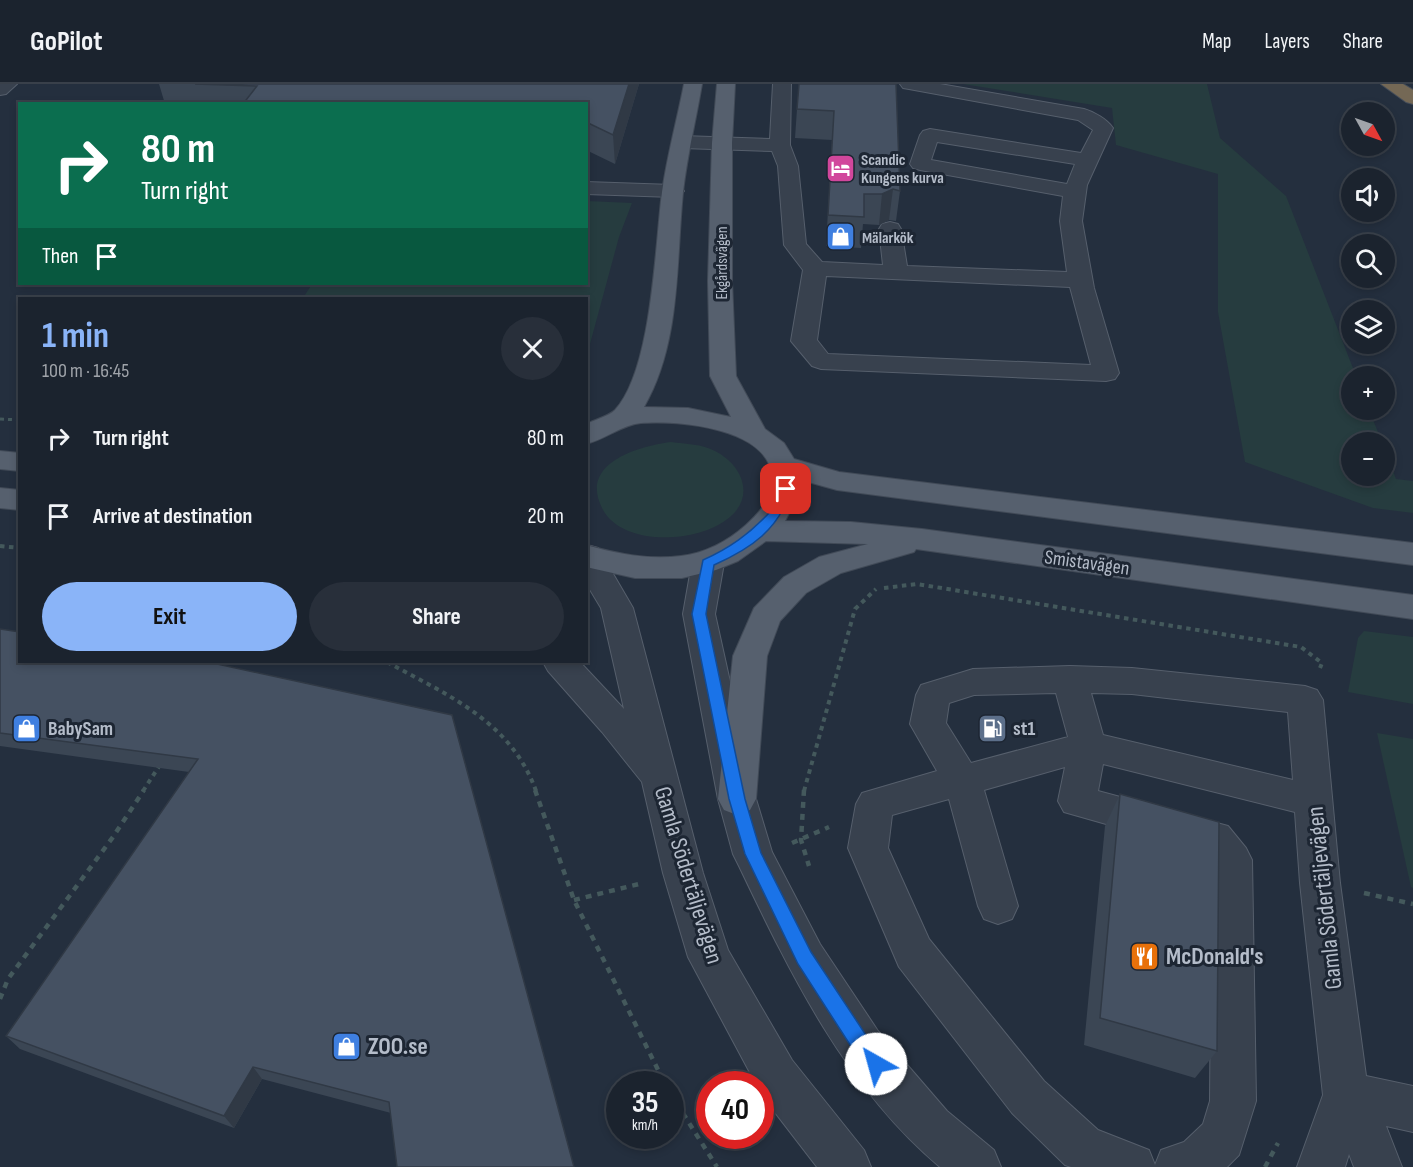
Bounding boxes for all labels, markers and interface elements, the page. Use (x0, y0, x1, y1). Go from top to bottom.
text: GoPilot (30, 25, 102, 58)
text: Map (1202, 29, 1231, 54)
text: Layers (1264, 29, 1310, 54)
text: Share (1343, 29, 1383, 54)
north arrow (1341, 102, 1395, 156)
map controls (1341, 102, 1395, 486)
text: 80 m (141, 124, 215, 175)
icon: right (42, 126, 120, 204)
place label: Scandic Kungens kurva (861, 151, 944, 188)
hotel icon: Scandic Kungens kurva (824, 152, 856, 184)
button: sound (1341, 168, 1395, 222)
text: Turn right (141, 175, 228, 207)
shop icon: Mälarkök (825, 221, 857, 253)
street label: Ekgårdsvägen (713, 226, 732, 300)
place label: Mälarkök (862, 229, 914, 248)
button: search (1341, 234, 1395, 288)
icon: arrive (90, 240, 123, 273)
text: Then (42, 243, 78, 270)
button: layers (1341, 300, 1395, 354)
text: 1 min (42, 315, 109, 358)
button: close (501, 317, 564, 380)
text: 100 m · 16:45 (42, 359, 129, 383)
button: + (1341, 366, 1395, 420)
icon: right (42, 422, 75, 455)
text: Turn right (93, 425, 169, 452)
text: 80 m (527, 425, 564, 452)
button: − (1341, 432, 1395, 486)
pin (760, 463, 811, 514)
icon: arrive (769, 472, 802, 505)
icon: arrive (42, 500, 75, 533)
text: Arrive at destination (93, 503, 252, 530)
text: 20 m (528, 503, 564, 530)
street label: Smistavägen (1043, 545, 1131, 581)
button: Exit (42, 582, 297, 651)
button: Share (309, 582, 564, 651)
shop icon: BabySam (11, 712, 43, 744)
fuel station icon: st1 (976, 712, 1008, 744)
place label: BabySam (48, 717, 113, 741)
place label: st1 (1013, 717, 1036, 741)
street label: Gamla Södertäljevägen (648, 783, 729, 967)
street label: Gamla Södertäljevägen (1300, 805, 1349, 991)
restaurant icon: McDonald's (1129, 940, 1161, 972)
place label: McDonald's (1166, 942, 1264, 971)
shop icon: ZOO.se (331, 1030, 363, 1062)
place label: ZOO.se (368, 1032, 428, 1061)
position arrow (844, 1032, 908, 1096)
speed limit sign: 40 (696, 1071, 774, 1149)
text: 35 (632, 1085, 658, 1121)
text: km/h (632, 1116, 658, 1135)

